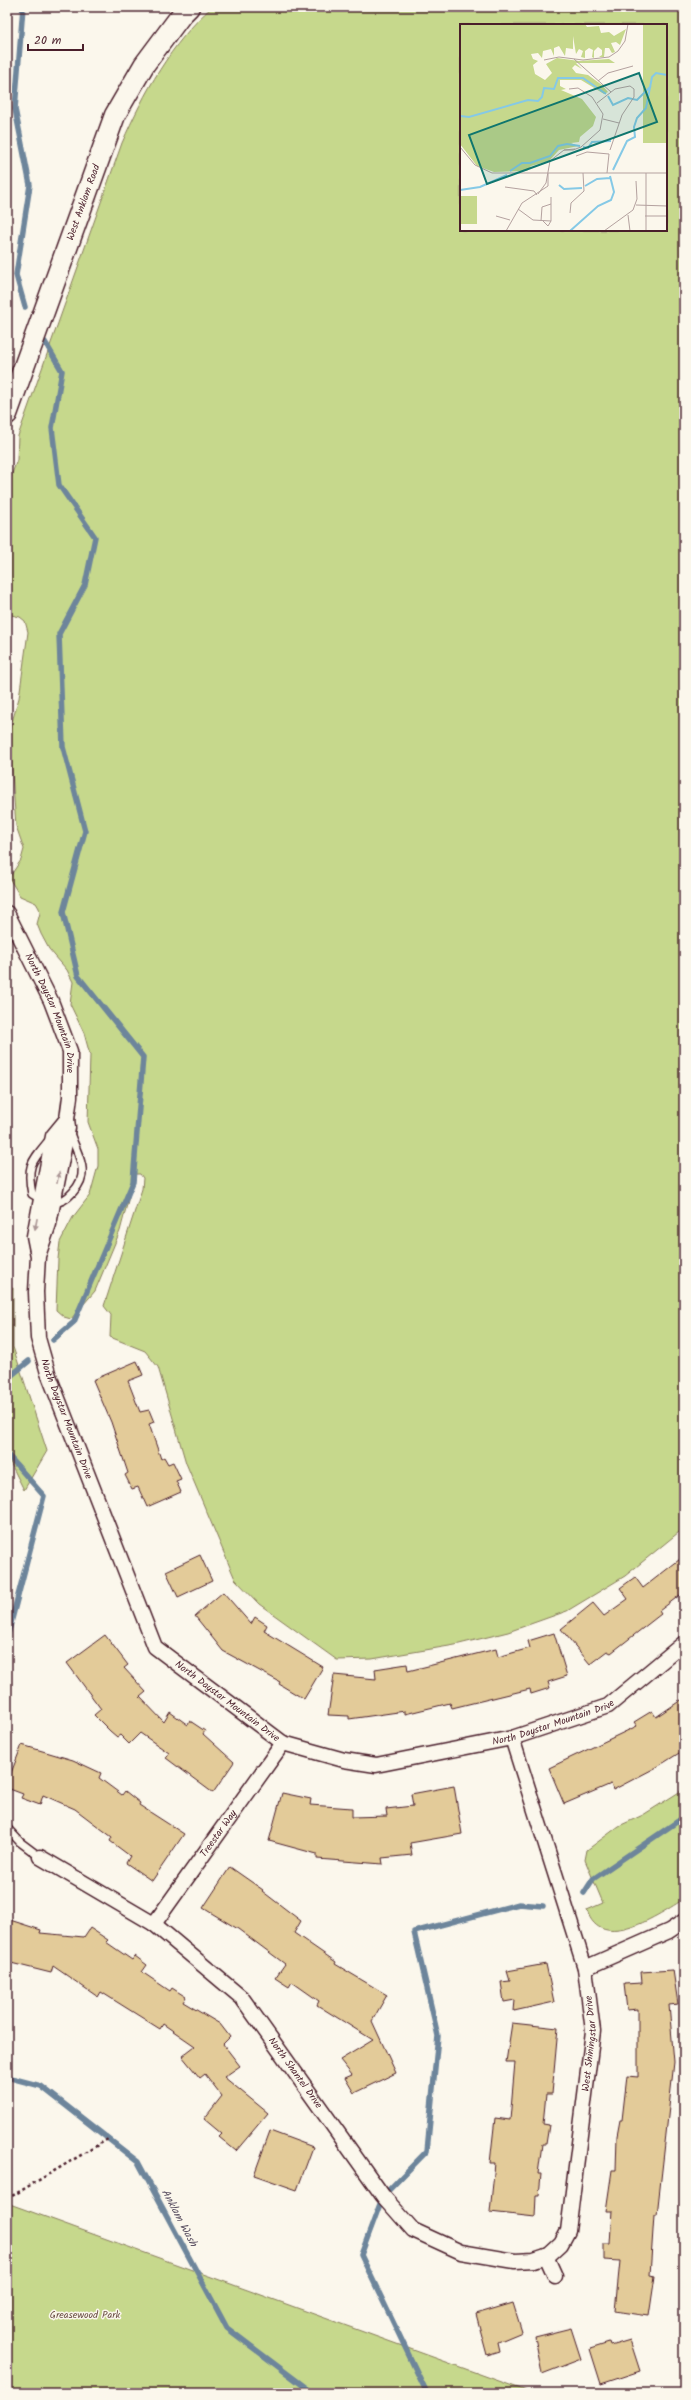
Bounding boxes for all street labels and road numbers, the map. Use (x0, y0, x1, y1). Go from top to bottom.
street label: West Anklam Road (62, 161, 105, 243)
street label: North Daystar Mountain Drive (20, 951, 78, 1073)
street label: North Daystar Mountain Drive (36, 1357, 97, 1482)
street label: North Daystar Mountain Drive (171, 1657, 284, 1746)
street label: North Daystar Mountain Drive (491, 1695, 619, 1750)
street label: Treestar Way (196, 1806, 241, 1861)
street label: West Shiningstar Drive (578, 1994, 601, 2092)
street label: North Shantel Drive (264, 2034, 327, 2112)

